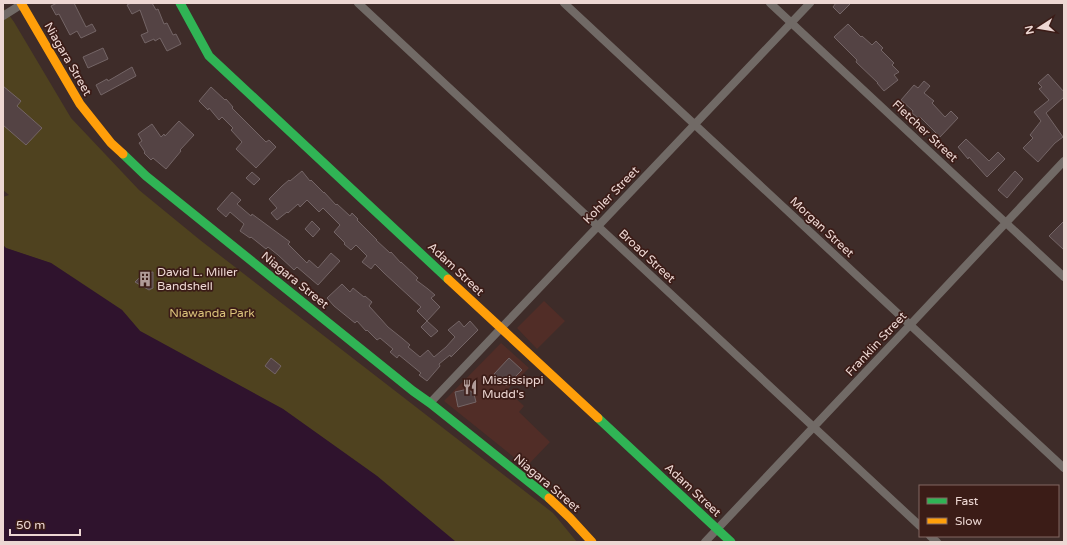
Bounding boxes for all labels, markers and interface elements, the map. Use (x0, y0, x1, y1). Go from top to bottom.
north arrow (1019, 8, 1059, 48)
street label: Niagara Street (41, 20, 95, 99)
text: N (1022, 24, 1037, 36)
street label: Fletcher Street (890, 97, 961, 165)
street label: Kohler Street (580, 163, 642, 227)
street label: Morgan Street (787, 194, 857, 260)
street label: Broad Street (616, 226, 678, 286)
street label: Adam Street (425, 239, 487, 299)
street label: Niagara Street (259, 249, 332, 312)
place label: David L. Miller Bandshell (157, 265, 238, 293)
building icon: David L. Miller Bandshell (136, 270, 154, 288)
park label: Niawanda Park (169, 306, 255, 320)
street label: Franklin Street (843, 309, 910, 379)
place label: Mississippi Mudd's (482, 373, 544, 401)
restaurant icon: Mississippi Mudd's (461, 378, 479, 396)
street label: Niagara Street (511, 451, 583, 515)
street label: Adam Street (662, 460, 724, 520)
legend (919, 485, 1059, 537)
text: Fast (955, 494, 979, 508)
scale bar (10, 511, 80, 537)
text: Slow (955, 514, 982, 528)
text: 50 m (16, 518, 45, 532)

